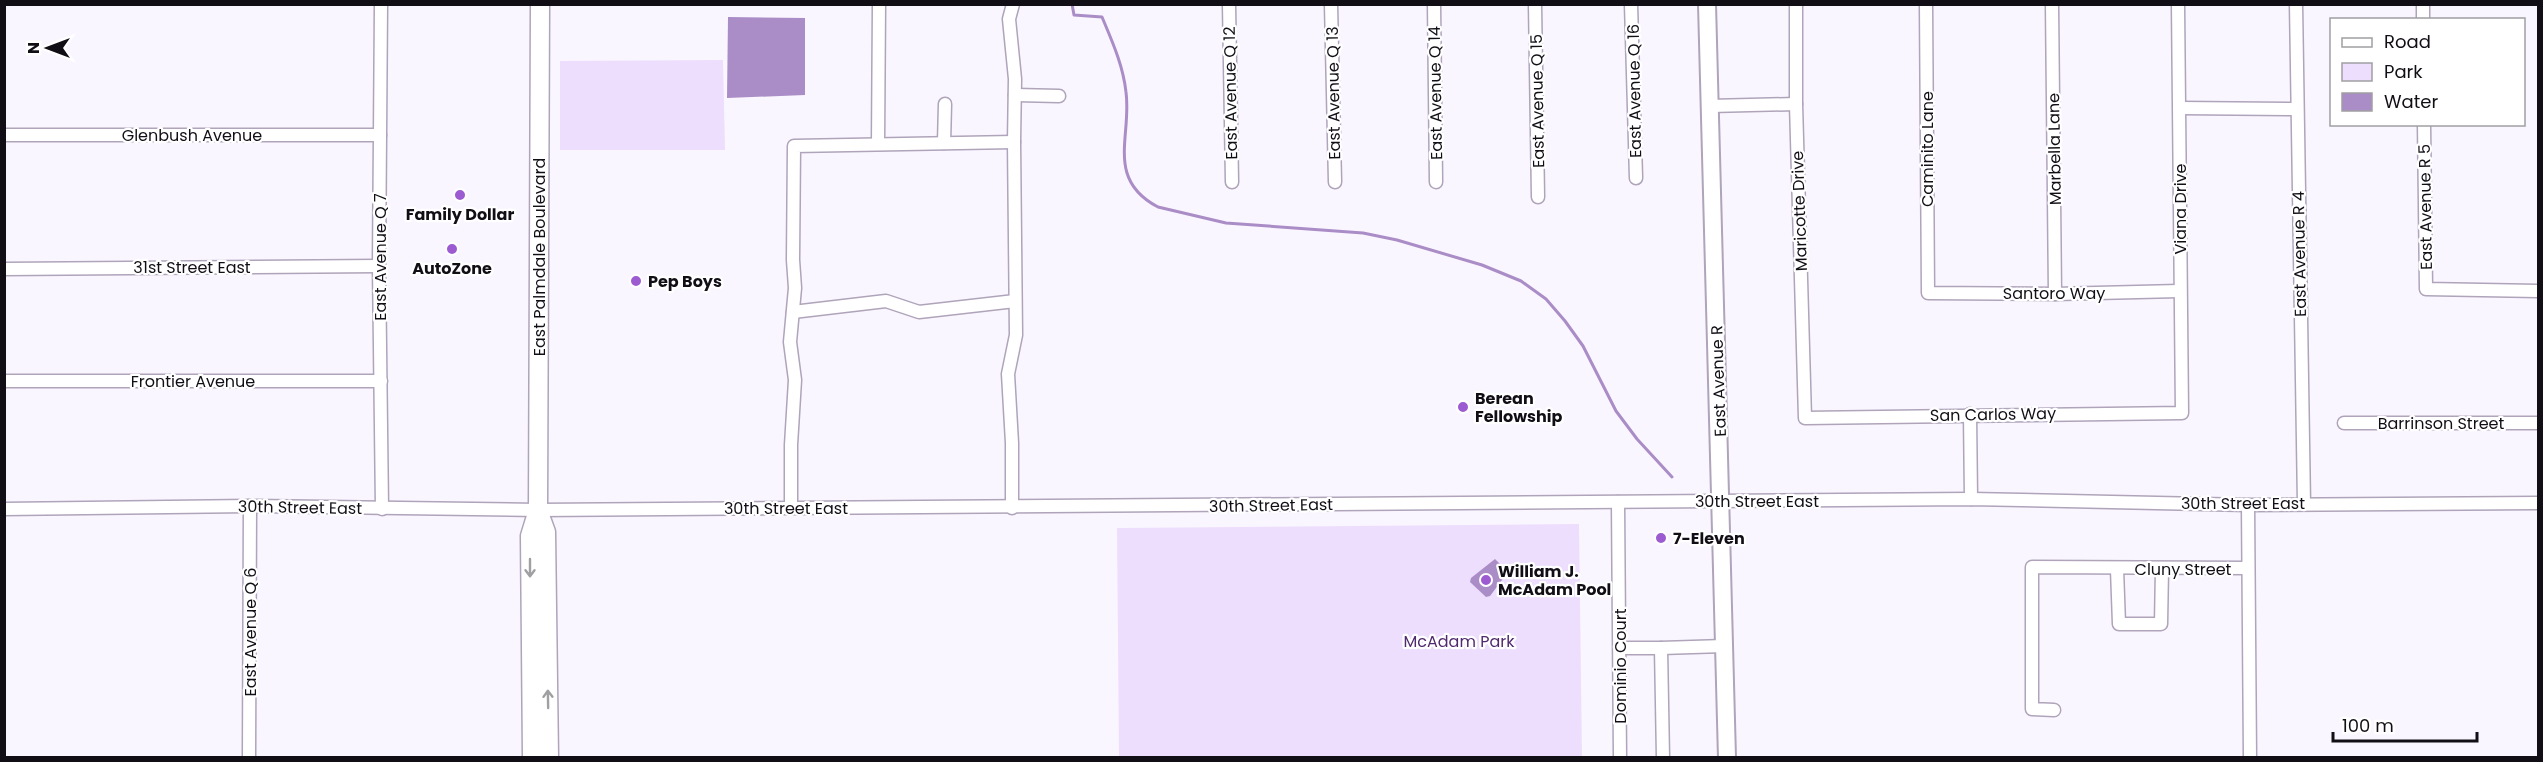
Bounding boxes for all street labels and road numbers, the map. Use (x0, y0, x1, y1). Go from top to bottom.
street label: East Avenue Q 16 (1622, 24, 1647, 158)
street label: East Avenue Q 12 (1218, 26, 1243, 160)
street label: East Avenue Q 13 (1321, 26, 1346, 160)
street label: East Avenue Q 14 (1423, 26, 1448, 160)
street label: East Avenue Q 15 (1525, 34, 1550, 168)
street label: Caminito Lane (1916, 91, 1939, 207)
street label: Marbella Lane (2042, 93, 2067, 205)
street label: Glenbush Avenue (122, 124, 262, 147)
street label: East Avenue R 5 (2413, 144, 2438, 270)
street label: Maricotte Drive (1786, 150, 1813, 272)
street label: East Palmdale Boulevard (528, 158, 551, 356)
street label: Viana Drive (2169, 163, 2192, 255)
street label: East Avenue R 4 (2287, 191, 2312, 317)
street label: East Avenue Q 7 (369, 193, 392, 321)
street label: 31st Street East (133, 256, 251, 279)
street label: Santoro Way (2003, 282, 2105, 305)
street label: East Avenue R (1705, 325, 1732, 437)
street label: Frontier Avenue (131, 370, 255, 393)
street label: San Carlos Way (1930, 402, 2056, 427)
street label: Barrinson Street (2378, 412, 2505, 435)
street label: 30th Street East (1695, 490, 1819, 513)
street label: 30th Street East (2181, 492, 2305, 515)
street label: 30th Street East (1209, 493, 1333, 518)
street label: 30th Street East (238, 495, 362, 520)
street label: 30th Street East (724, 497, 848, 520)
street label: Cluny Street (2135, 558, 2232, 581)
street label: East Avenue Q 6 (239, 568, 262, 696)
street label: Dominio Court (1609, 608, 1632, 724)

